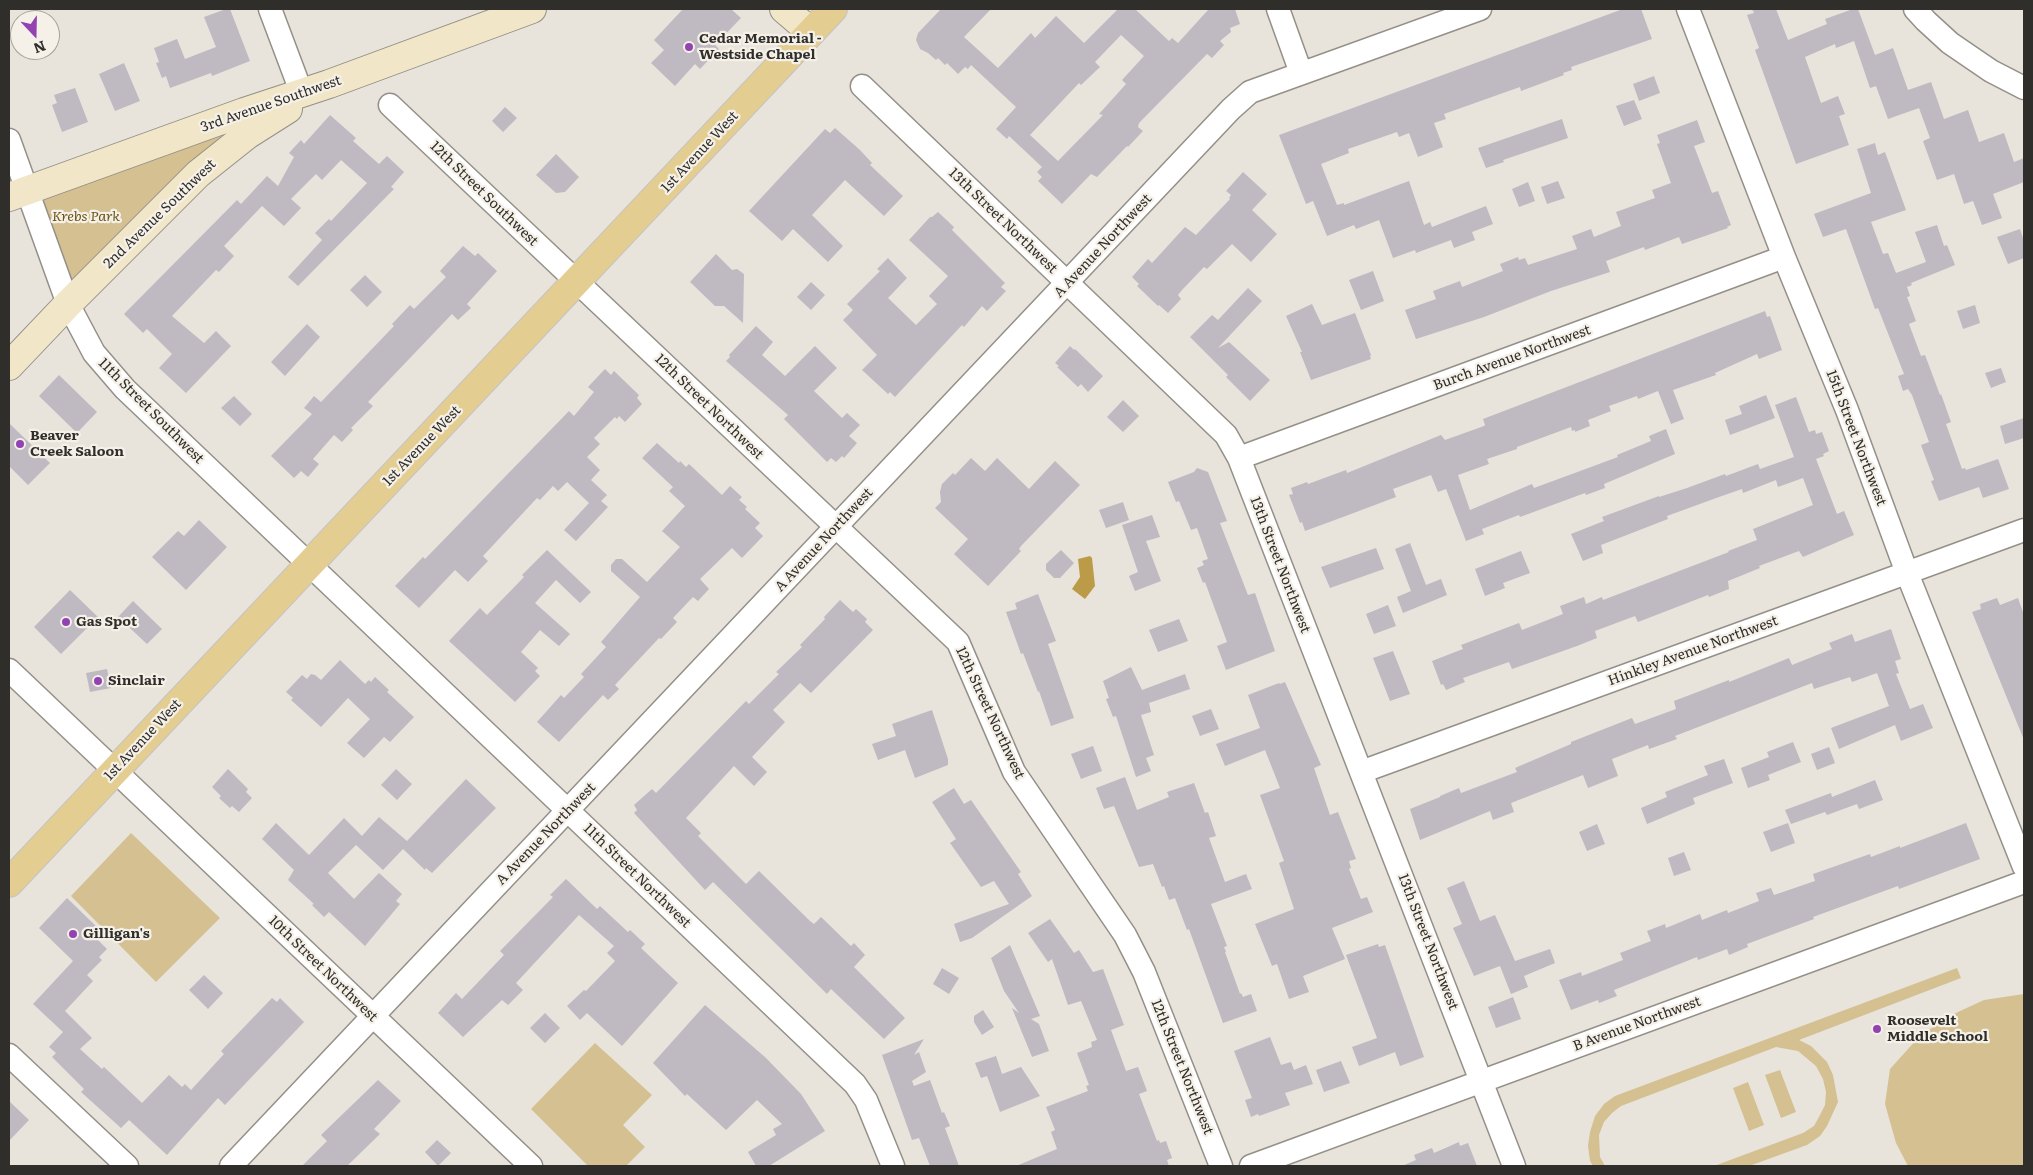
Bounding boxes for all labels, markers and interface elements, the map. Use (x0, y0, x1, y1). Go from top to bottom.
north arrow (10, 10, 60, 60)
place label: Cedar Memorial - Westside Chapel (699, 31, 822, 64)
text: N (31, 37, 49, 60)
marker: Cedar Memorial - Westside Chapel (683, 41, 695, 53)
street label: 3rd Avenue Southwest (199, 72, 343, 136)
street label: 1st Avenue West (658, 108, 742, 196)
street label: 12th Street Southwest (427, 138, 541, 250)
street label: 2nd Avenue Southwest (100, 156, 220, 272)
street label: 13th Street Northwest (945, 165, 1061, 277)
street label: A Avenue Northwest (1051, 191, 1155, 301)
park label: Krebs Park (52, 209, 120, 225)
street label: Burch Avenue Northwest (1431, 322, 1593, 394)
street label: 12th Street Northwest (651, 351, 767, 463)
street label: 11th Street Southwest (95, 355, 207, 467)
street label: 15th Street Northwest (1822, 368, 1890, 508)
street label: 1st Avenue West (379, 402, 465, 490)
place label: Beaver Creek Saloon (30, 428, 124, 461)
marker: Beaver Creek Saloon (14, 438, 26, 450)
street label: A Avenue Northwest (772, 485, 876, 595)
street label: 13th Street Northwest (1246, 494, 1314, 636)
street label: Hinkley Avenue Northwest (1606, 612, 1780, 690)
place label: Gas Spot (76, 614, 137, 630)
marker: Gas Spot (60, 616, 72, 628)
street label: 12th Street Northwest (952, 644, 1028, 782)
place label: Sinclair (108, 673, 165, 689)
marker: Sinclair (92, 675, 104, 687)
street label: 1st Avenue West (101, 696, 185, 784)
street label: A Avenue Northwest (493, 779, 599, 889)
street label: 11th Street Northwest (580, 820, 694, 932)
street label: 13th Street Northwest (1394, 871, 1462, 1013)
street label: 10th Street Northwest (265, 913, 381, 1025)
place label: Gilligan's (83, 926, 150, 942)
marker: Gilligan's (67, 928, 79, 940)
street label: B Avenue Northwest (1571, 993, 1703, 1055)
street label: 12th Street Northwest (1147, 997, 1217, 1137)
place label: Roosevelt Middle School (1887, 1013, 1988, 1046)
marker: Roosevelt Middle School (1871, 1023, 1883, 1035)

